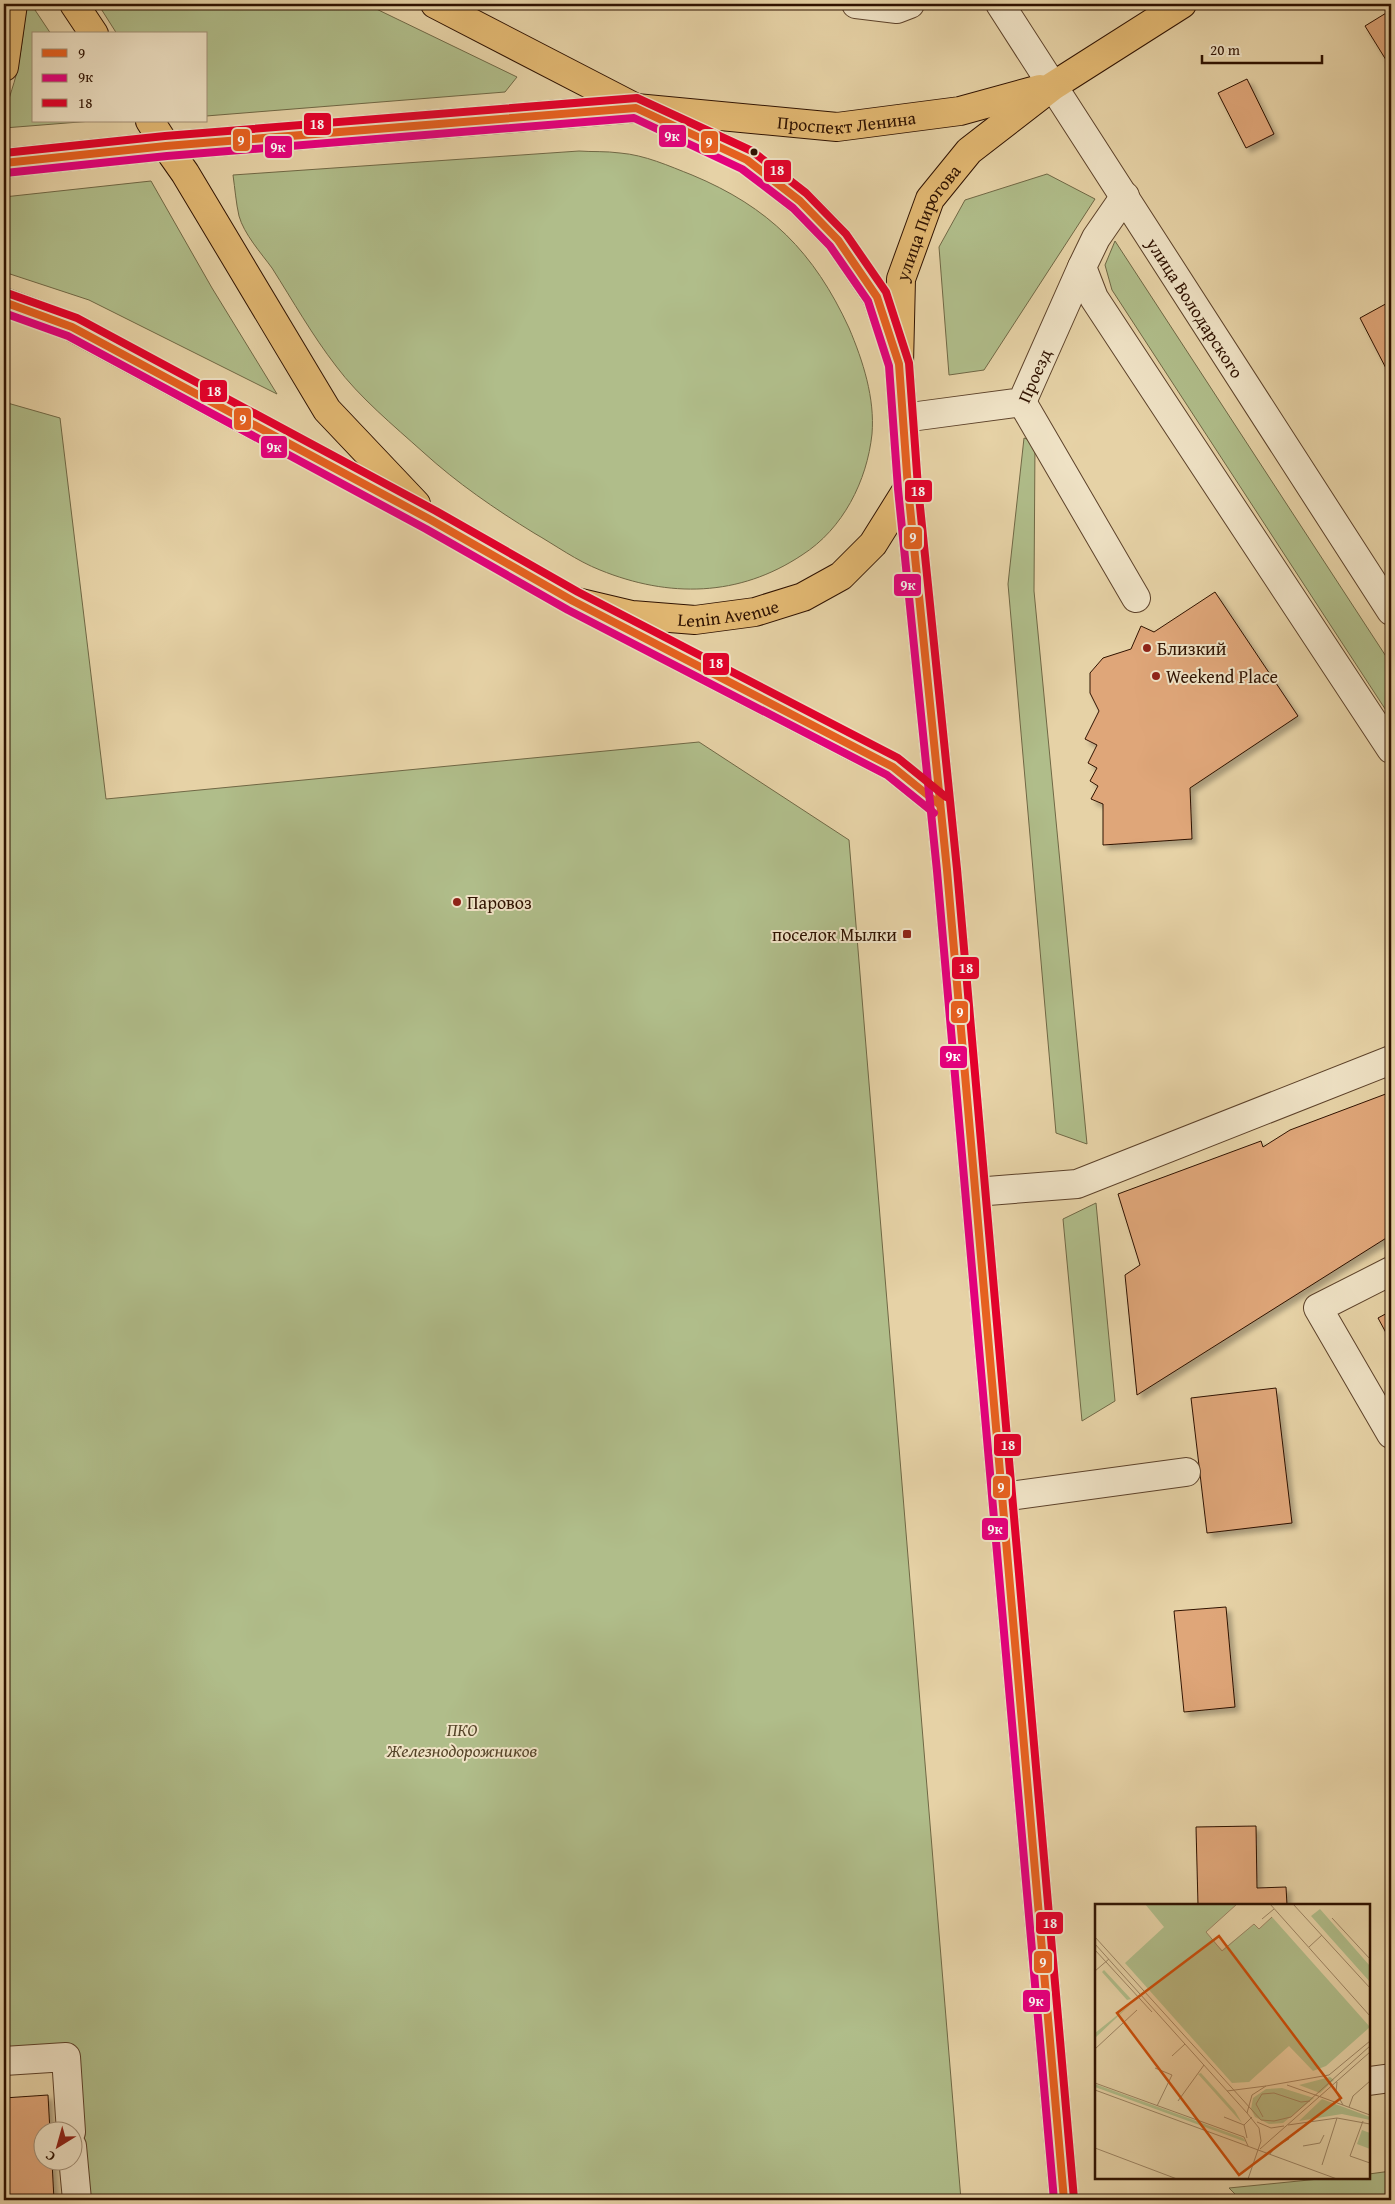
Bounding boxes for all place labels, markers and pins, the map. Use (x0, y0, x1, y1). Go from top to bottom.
unlabelled marker (749, 147, 759, 157)
place label: Близкий (1157, 635, 1227, 662)
marker: Близкий (1141, 642, 1153, 654)
place label: Weekend Place (1166, 663, 1278, 690)
marker: Weekend Place (1150, 670, 1162, 682)
place label: Паровоз (467, 889, 532, 916)
marker: Паровоз (451, 896, 463, 908)
place label: поселок Мылки (772, 921, 897, 948)
marker: поселок Мылки (901, 928, 913, 940)

